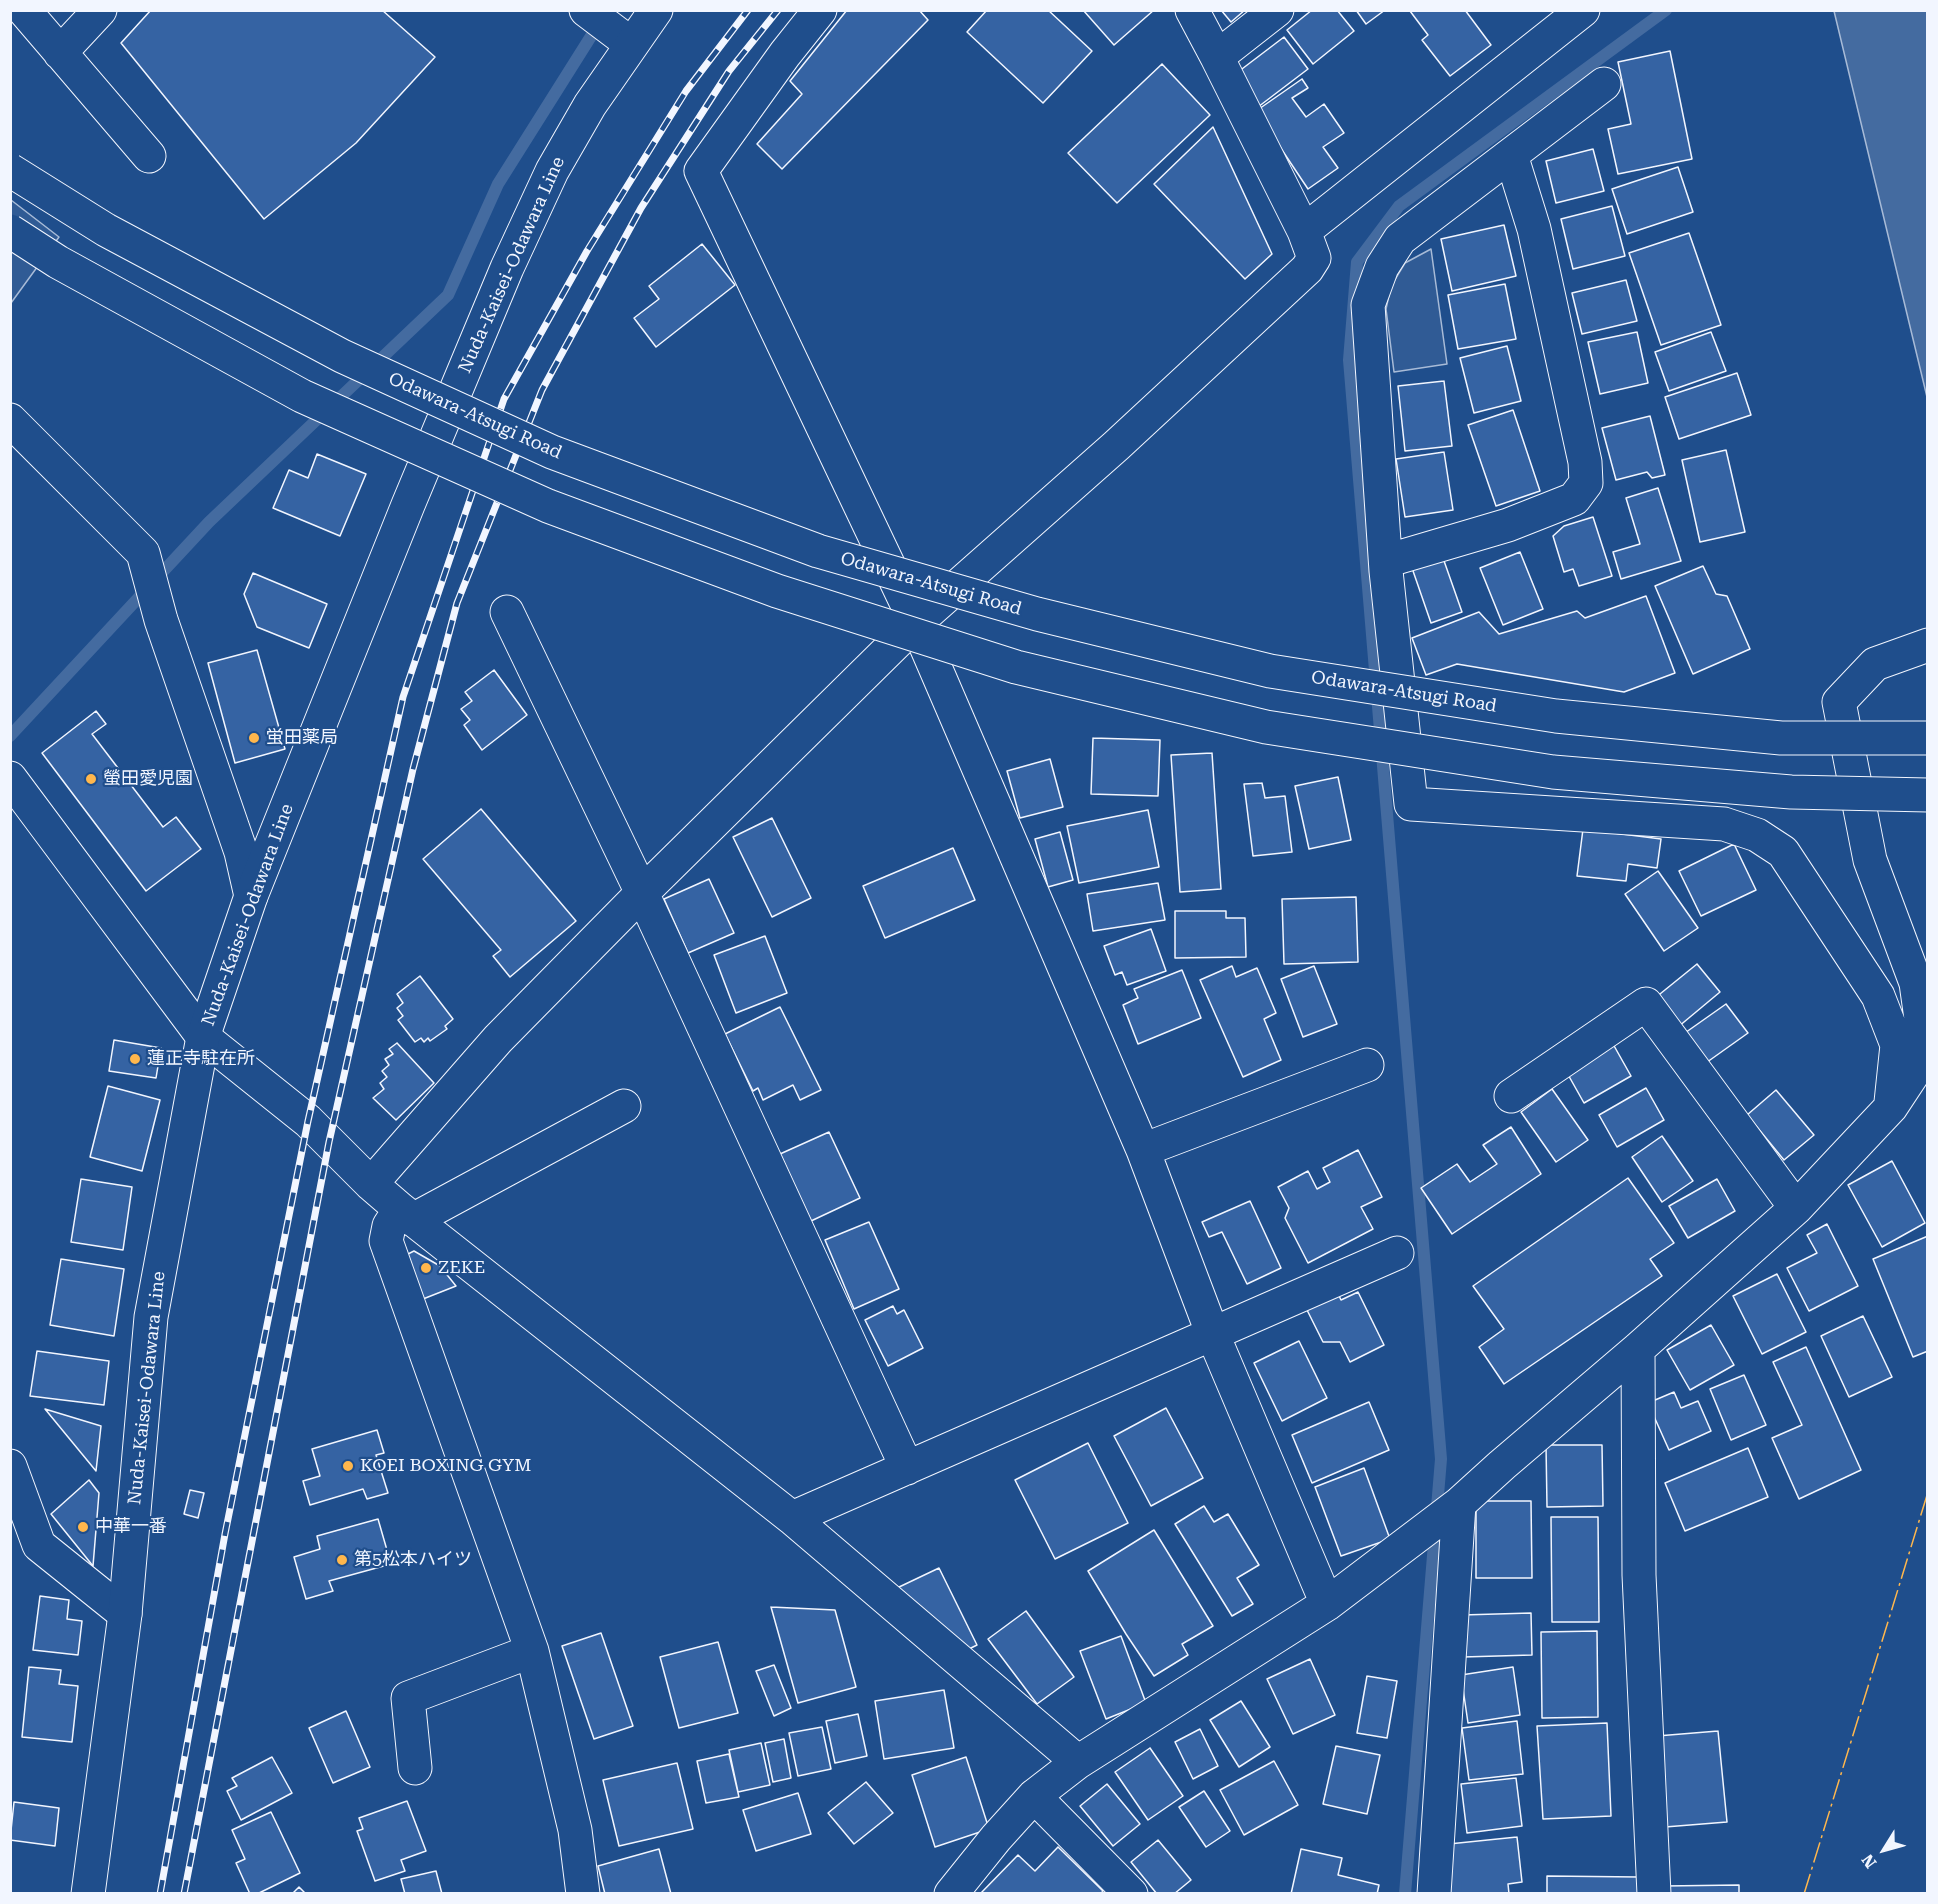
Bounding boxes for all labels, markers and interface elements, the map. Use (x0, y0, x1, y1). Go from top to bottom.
street label: Nuda-Kaisei-Odawara Line (454, 153, 570, 377)
street label: Odawara-Atsugi Road (385, 368, 565, 464)
street label: Odawara-Atsugi Road (838, 548, 1024, 620)
street label: Odawara-Atsugi Road (1310, 667, 1498, 717)
place label: 蛍田薬局 (266, 727, 338, 749)
marker: 蛍田薬局 (247, 731, 261, 745)
place label: 螢田愛児園 (103, 768, 193, 790)
marker: 螢田愛児園 (84, 772, 98, 786)
street label: Nuda-Kaisei-Odawara Line (198, 801, 298, 1029)
place label: 蓮正寺駐在所 (147, 1048, 255, 1070)
marker: 蓮正寺駐在所 (128, 1052, 142, 1066)
place label: ZEKE (438, 1257, 485, 1279)
marker: ZEKE (419, 1261, 433, 1275)
street label: Nuda-Kaisei-Odawara Line (124, 1270, 170, 1506)
place label: KOEI BOXING GYM (360, 1455, 531, 1477)
marker: KOEI BOXING GYM (341, 1459, 355, 1473)
place label: 中華一番 (95, 1516, 167, 1538)
marker: 中華一番 (76, 1520, 90, 1534)
place label: 第5松本ハイツ (354, 1549, 472, 1571)
marker: 第5松本ハイツ (335, 1553, 349, 1567)
north arrow (1854, 1820, 1914, 1880)
text: N (1858, 1850, 1881, 1872)

